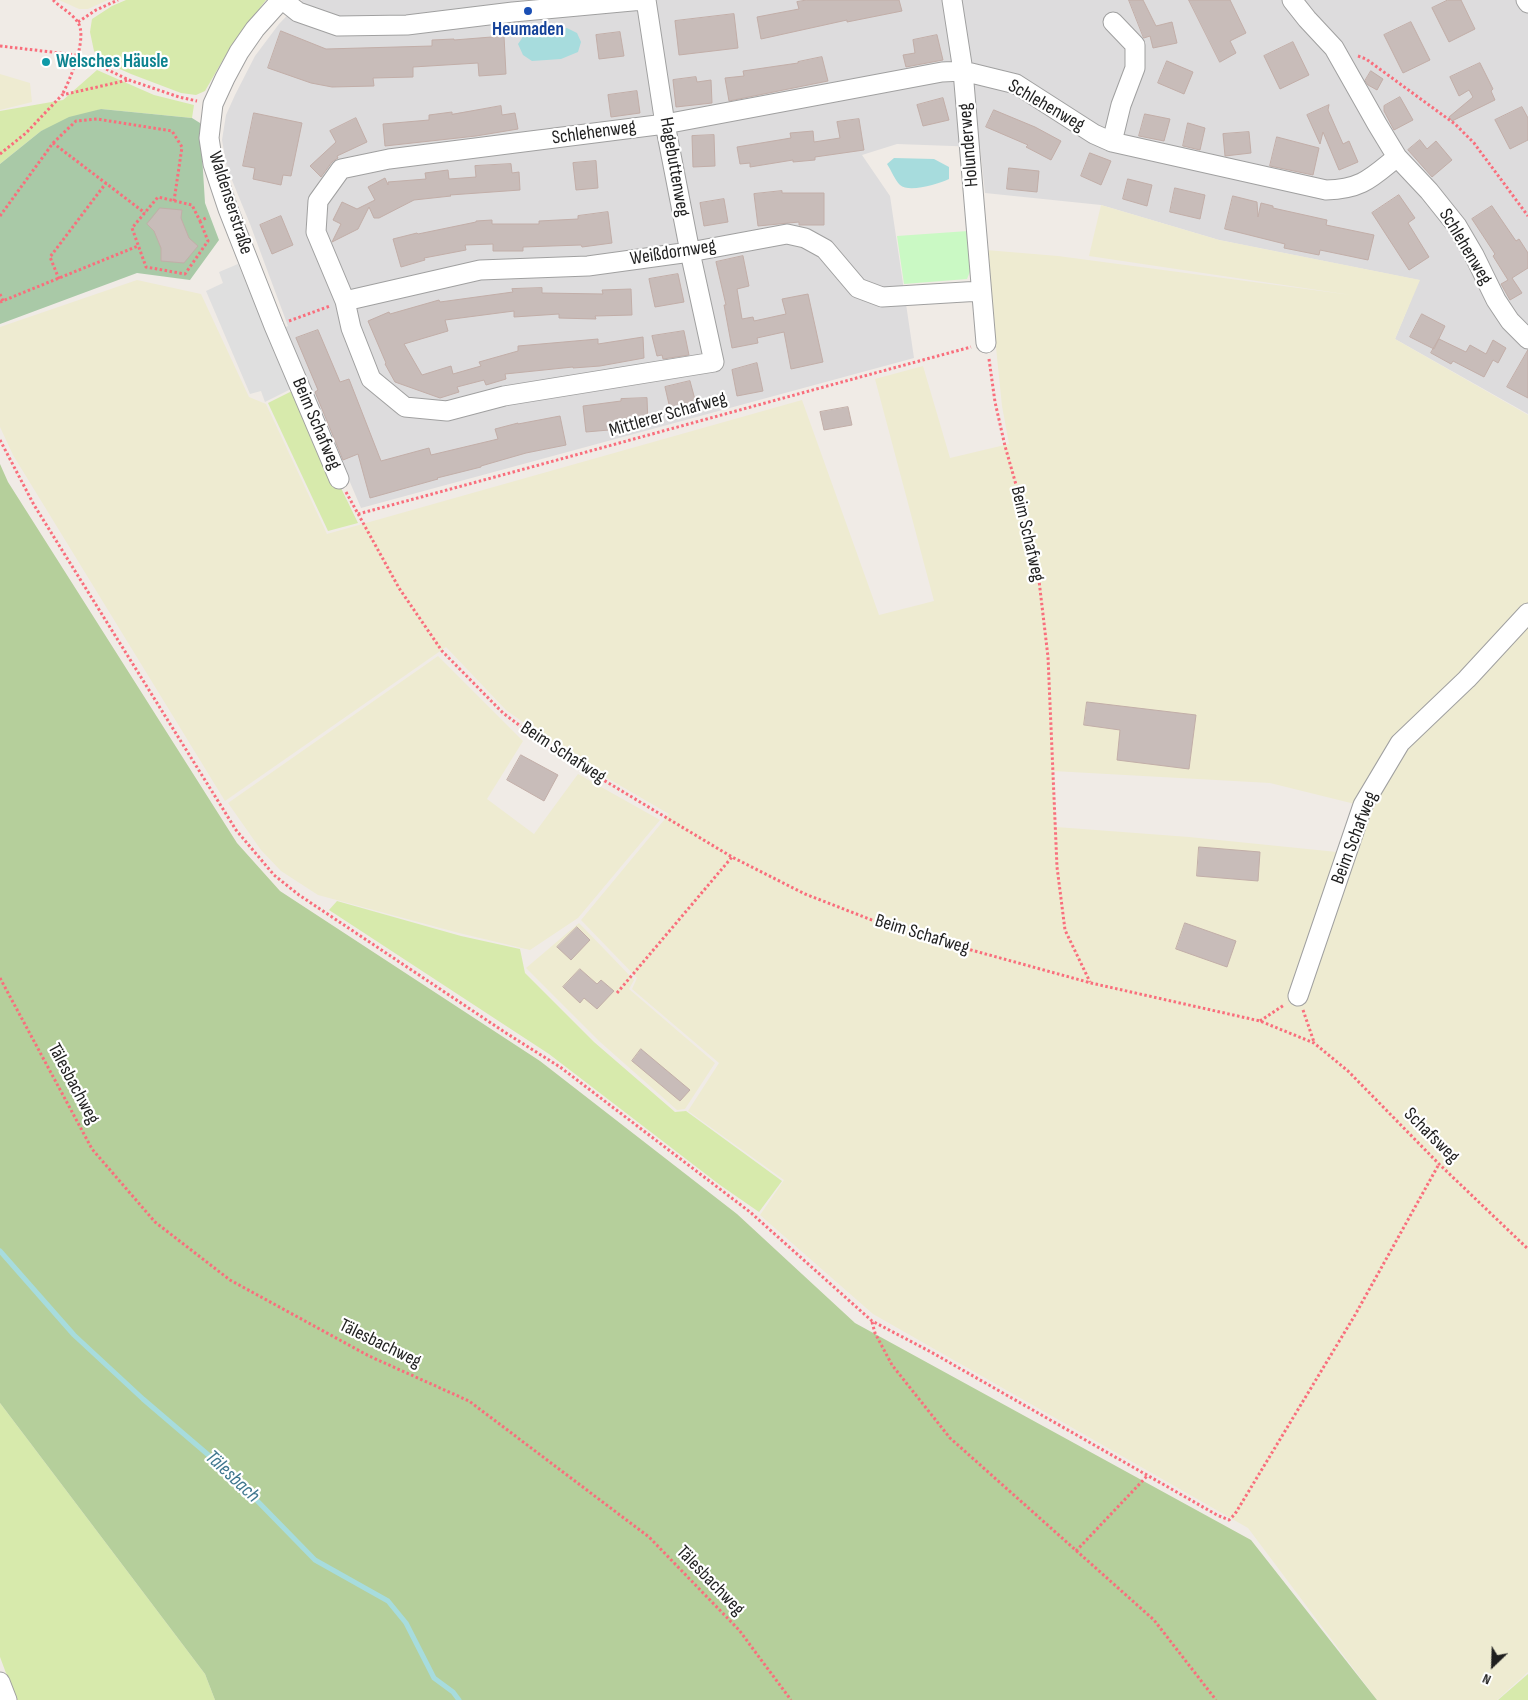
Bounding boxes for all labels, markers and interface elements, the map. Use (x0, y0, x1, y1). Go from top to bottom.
marker: Heumaden (522, 5, 534, 17)
place label: Heumaden (492, 19, 564, 41)
place label: Welsches Häusle (56, 51, 168, 73)
marker: Welsches Häusle (40, 56, 52, 68)
street label: Schlehenweg (1004, 75, 1088, 137)
street label: Holunderweg (954, 102, 984, 188)
street label: Hagebuttenweg (654, 115, 694, 219)
street label: Schlehenweg (550, 116, 638, 150)
street label: Waldenserstraße (203, 149, 257, 257)
street label: Schlehenweg (1433, 205, 1497, 289)
street label: Weißdornweg (629, 235, 717, 271)
street label: Beim Schafweg (286, 375, 346, 473)
street label: Mittlerer Schafweg (607, 387, 729, 443)
street label: Beim Schafweg (1005, 484, 1049, 584)
street label: Beim Schafweg (516, 717, 610, 789)
street label: Beim Schafweg (1327, 788, 1383, 888)
street label: Beim Schafweg (872, 910, 972, 960)
street label: Tälesbachweg (42, 1040, 104, 1128)
street label: Schafsweg (1398, 1103, 1464, 1169)
street label: Tälesbachweg (335, 1314, 425, 1374)
water label: Tälesbach (200, 1446, 264, 1508)
street label: Tälesbachweg (671, 1541, 749, 1621)
north arrow (1468, 1640, 1518, 1690)
text: N (1480, 1670, 1494, 1688)

